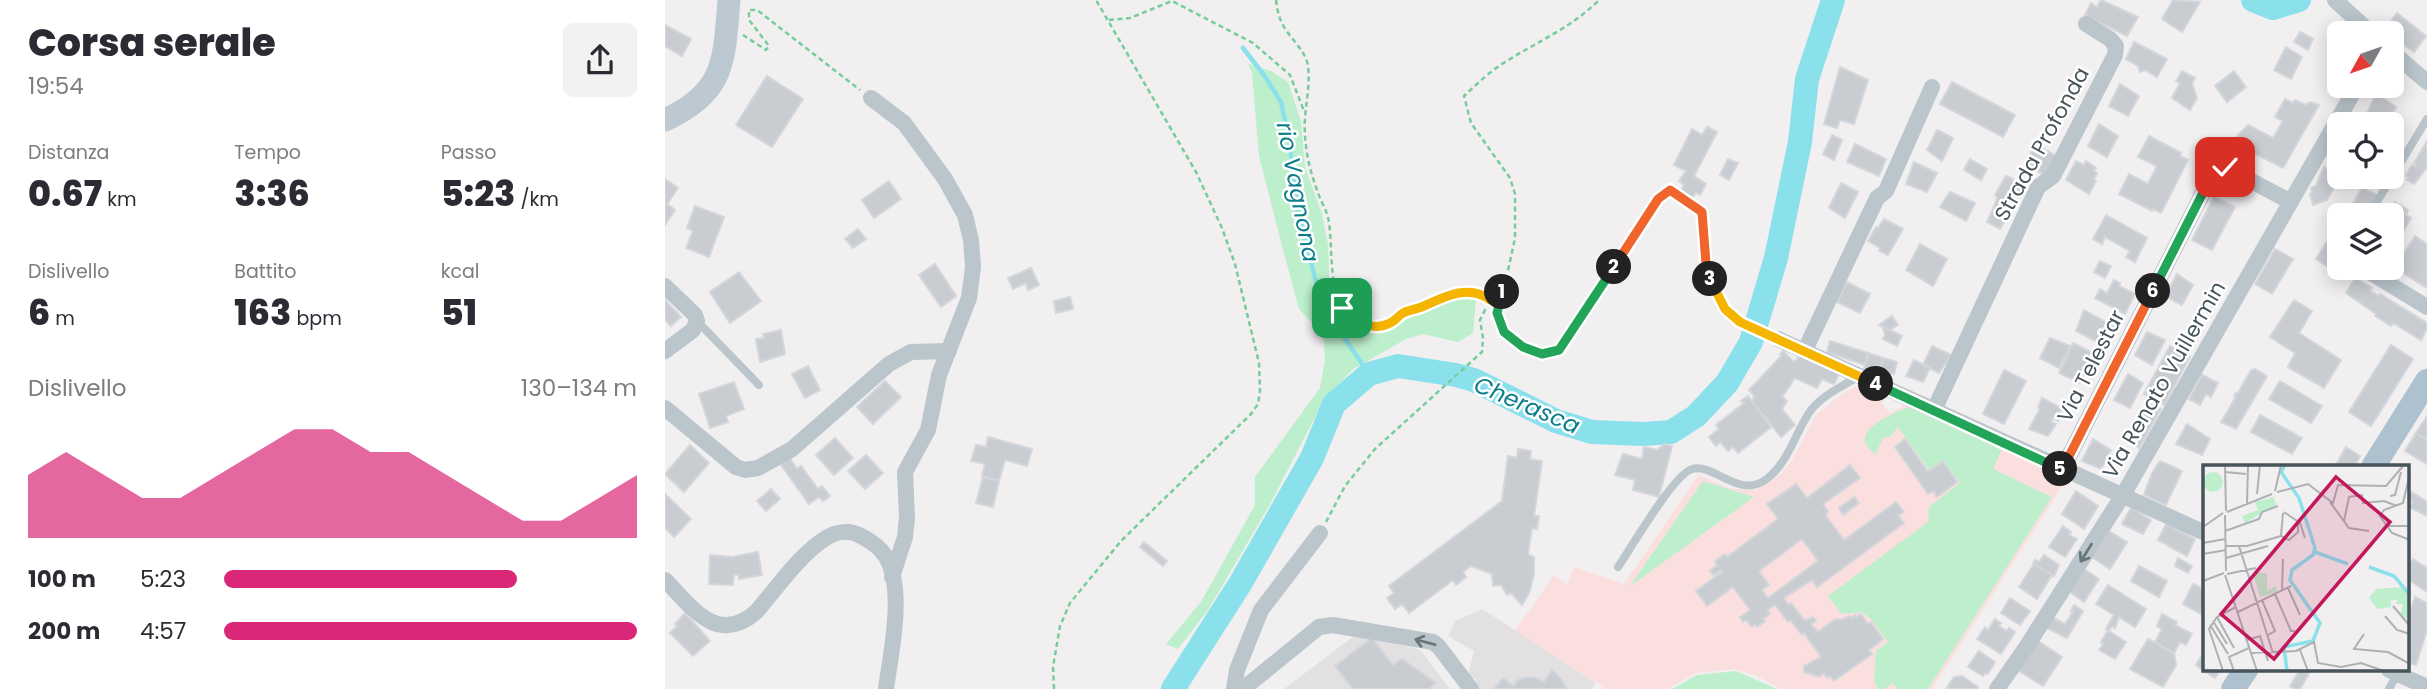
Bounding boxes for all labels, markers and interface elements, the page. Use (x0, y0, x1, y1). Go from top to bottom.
text: Corsa serale (28, 16, 276, 69)
north arrow (2327, 21, 2405, 98)
map controls (2327, 21, 2404, 280)
button: share (563, 23, 637, 97)
street label: Strada Profonda (1987, 62, 2096, 226)
text: 19:54 (28, 70, 84, 102)
button: locate (2327, 112, 2404, 189)
water label: rio Vagnona (1269, 119, 1327, 265)
pin (2195, 137, 2255, 197)
text: Distanza (28, 139, 109, 166)
text: Tempo (234, 139, 301, 166)
text: Passo (441, 139, 497, 166)
icon: check (2206, 148, 2244, 186)
text: 0.67 (28, 169, 102, 218)
text: 3:36 (234, 169, 310, 218)
text: 5:23 (441, 169, 515, 218)
text: km (102, 186, 137, 213)
text: /km (515, 186, 559, 213)
button: layers (2327, 203, 2404, 280)
pin: 2 (1597, 250, 1632, 284)
text: 2 (1608, 253, 1619, 280)
text: Dislivello (28, 258, 109, 285)
text: Battito (234, 258, 296, 285)
text: kcal (441, 258, 480, 285)
pin: 3 (1693, 262, 1727, 296)
text: 3 (1704, 265, 1715, 292)
pin: 1 (1485, 274, 1519, 310)
pin: 6 (2135, 274, 2171, 308)
street label: Via Renato Vuillermin (2095, 276, 2232, 484)
text: 6 (2146, 277, 2159, 304)
pin (1312, 278, 1372, 338)
text: 1 (1498, 278, 1505, 305)
text: 6 (28, 288, 50, 337)
text: 163 (234, 288, 291, 337)
text: 51 (441, 288, 477, 337)
icon: arrive (1323, 289, 1361, 327)
text: m (50, 305, 75, 332)
text: bpm (291, 305, 342, 332)
street label: Via Telestar (2050, 305, 2131, 427)
pin: 4 (1859, 366, 1893, 402)
water label: Cherasca (1469, 368, 1585, 442)
text: 4 (1869, 370, 1882, 397)
text: Dislivello (28, 372, 126, 404)
text: 130–134 m (521, 372, 637, 404)
pin: 5 (2043, 452, 2077, 486)
text: 5 (2053, 455, 2066, 482)
inset map (2203, 465, 2409, 672)
one-way arrow (2079, 542, 2093, 562)
text: 100 m (28, 563, 96, 595)
text: 5:23 (140, 563, 186, 595)
text: 200 m (28, 615, 100, 647)
text: 4:57 (140, 615, 186, 647)
one-way arrow (1414, 635, 1437, 648)

